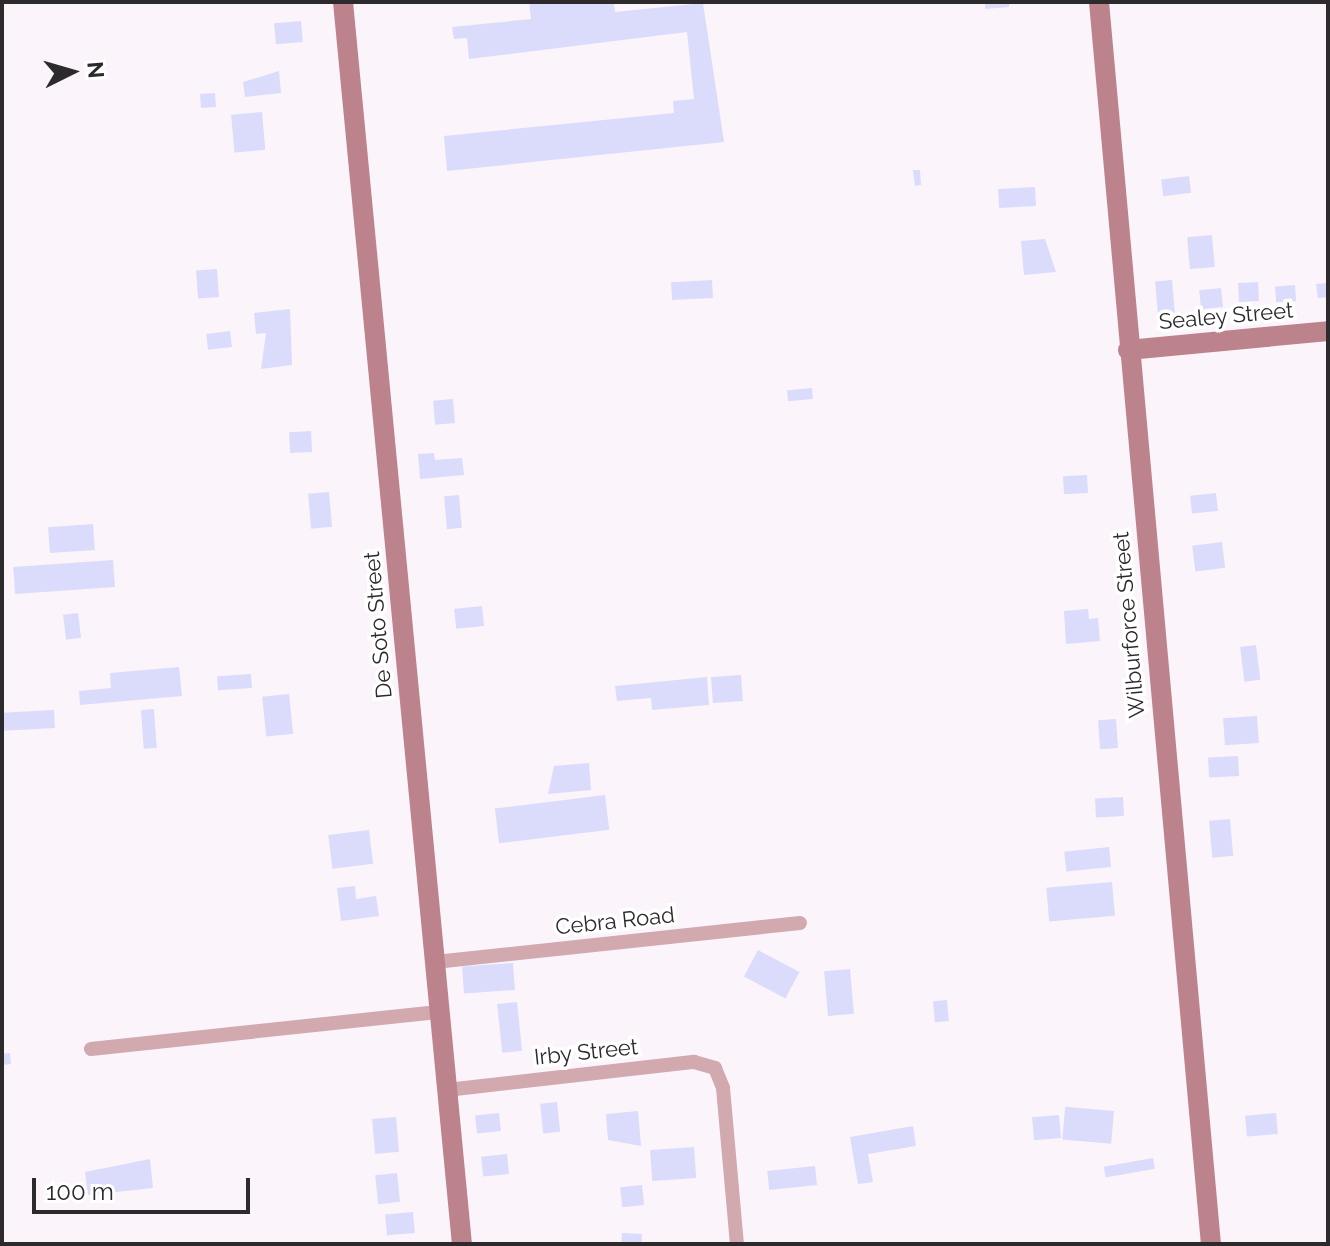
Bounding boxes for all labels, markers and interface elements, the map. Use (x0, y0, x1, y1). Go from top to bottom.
north arrow (32, 32, 112, 112)
text: N (82, 60, 110, 79)
street label: Sealey Street (1157, 297, 1295, 335)
street label: Wilburforce Street (1108, 531, 1150, 719)
street label: De Soto Street (358, 550, 398, 700)
street label: Cebra Road (554, 902, 676, 940)
street label: Irby Street (532, 1033, 640, 1071)
scale bar (36, 1162, 254, 1212)
text: 100 m (46, 1177, 114, 1206)

